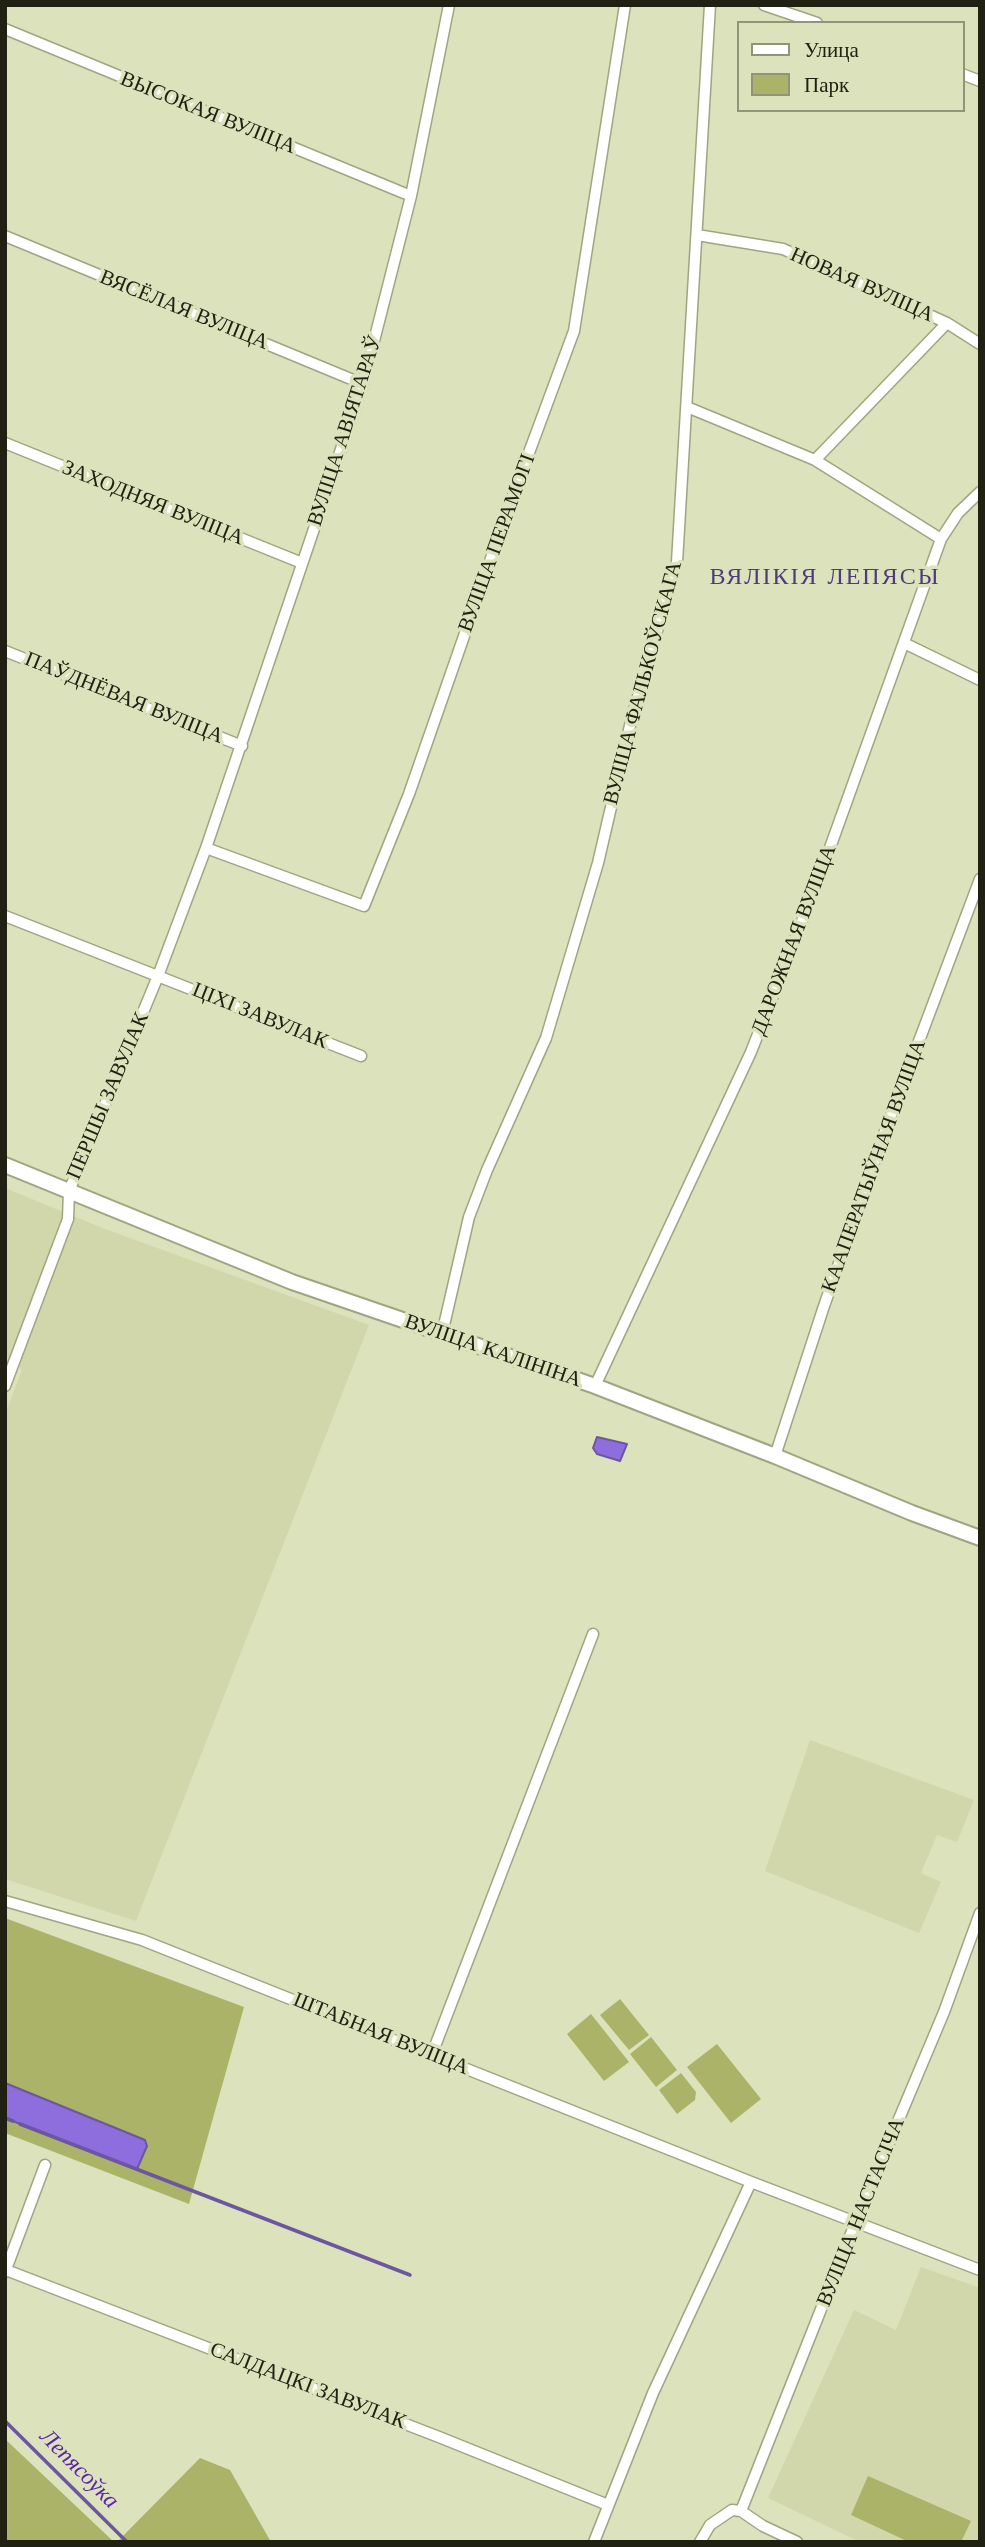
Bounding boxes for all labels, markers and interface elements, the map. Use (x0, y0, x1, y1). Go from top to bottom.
legend (736, 21, 964, 112)
text: Улица (804, 37, 859, 63)
street label: ВЫСОКАЯ ВУЛІЦА (117, 66, 299, 160)
text: Парк (804, 72, 849, 98)
street label: НОВАЯ ВУЛІЦА (786, 242, 938, 328)
street label: ВЯСЁЛАЯ ВУЛІЦА (96, 265, 272, 355)
street label: ВУЛІЦА АВІЯТАРАЎ (302, 333, 388, 529)
street label: ВУЛІЦА ПЕРАМОГІ (453, 451, 541, 635)
street label: ЗАХОДНЯЯ ВУЛІЦА (58, 455, 248, 551)
street label: ВУЛІЦА ФАЛЬКОЎСКАГА (598, 559, 688, 807)
district label: ВЯЛІКІЯ ЛЕПЯСЫ (711, 563, 939, 591)
street label: ПАЎДНЁВАЯ ВУЛІЦА (21, 647, 227, 749)
street label: ДАРОЖНАЯ ВУЛІЦА (746, 841, 842, 1039)
street label: ЦІХІ ЗАВУЛАК (188, 977, 332, 1055)
street label: ПЕРШЫ ЗАВУЛАК (61, 1009, 155, 1183)
street label: КААПЕРАТЫЎНАЯ ВУЛІЦА (816, 1036, 932, 1296)
street label: ВУЛІЦА КАЛІНІНА (401, 1309, 585, 1393)
street label: ШТАБНАЯ ВУЛІЦА (290, 1987, 472, 2081)
street label: ВУЛІЦА НАСТАСІЧА (812, 2114, 910, 2310)
street label: САЛДАЦКІ ЗАВУЛАК (206, 2337, 410, 2435)
water label: Лепясоўка (34, 2424, 124, 2514)

